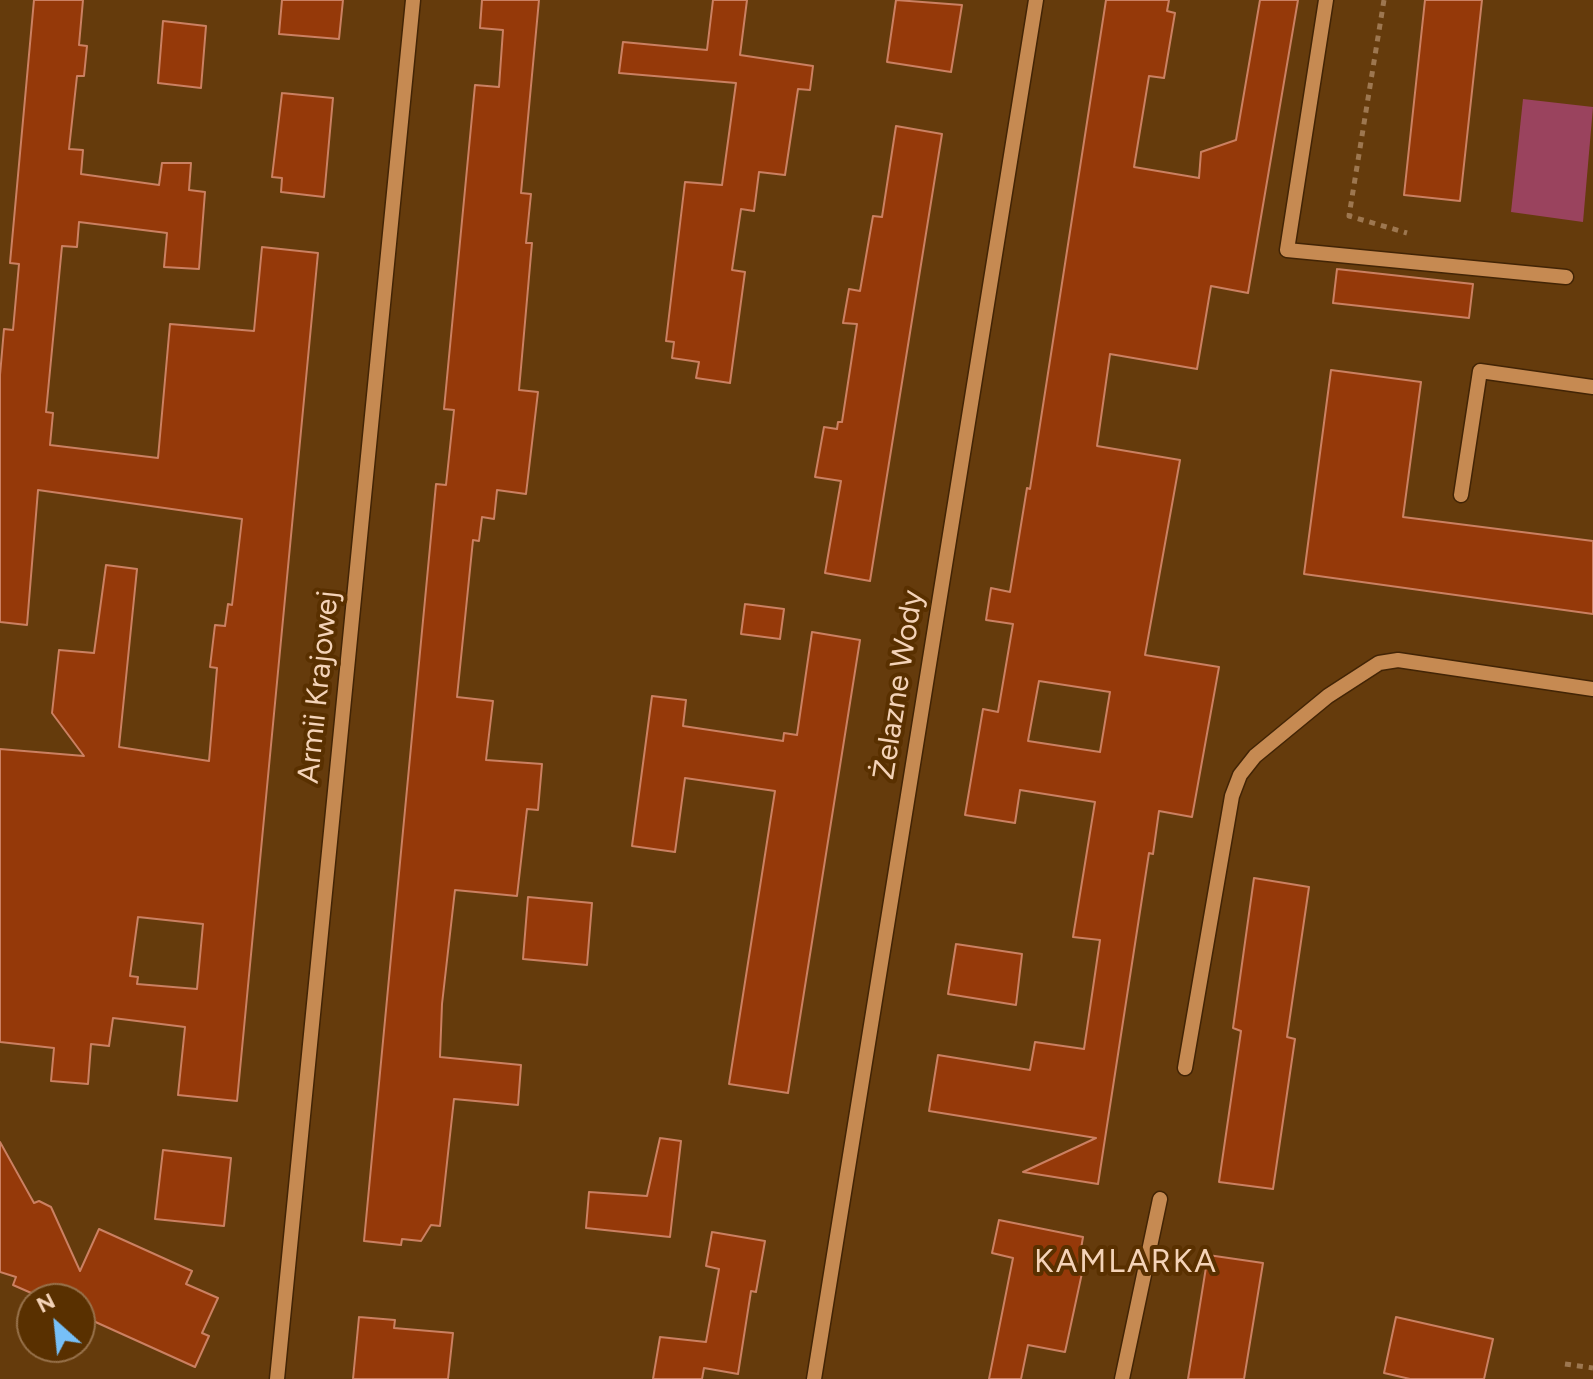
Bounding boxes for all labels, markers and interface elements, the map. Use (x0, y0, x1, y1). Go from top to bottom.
street label: Żelazne Wody (866, 588, 932, 782)
street label: Armii Krajowej (291, 589, 347, 785)
district label: KAMLARKA (1034, 1244, 1218, 1282)
north arrow (16, 1283, 96, 1363)
text: N (32, 1287, 59, 1319)

